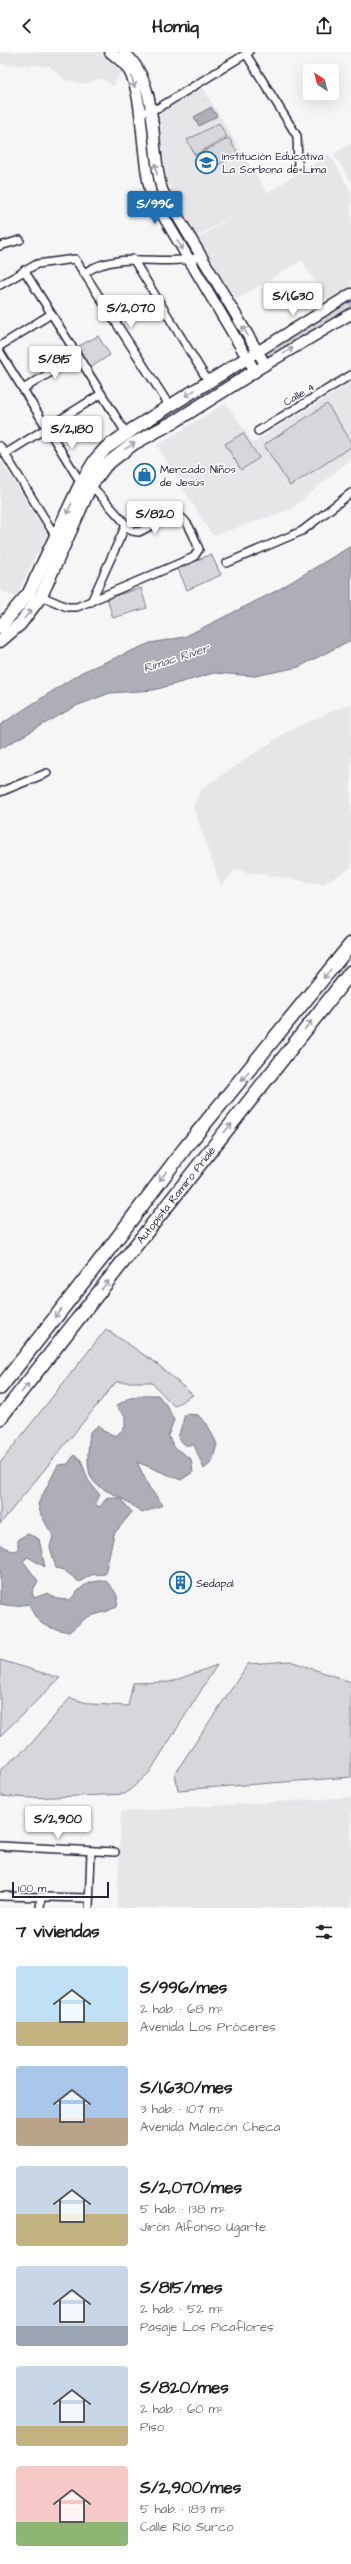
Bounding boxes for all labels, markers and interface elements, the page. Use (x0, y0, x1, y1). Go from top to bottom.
text: Homiq (152, 14, 199, 39)
icon: back (16, 15, 38, 37)
icon: share (313, 15, 335, 37)
north arrow (303, 64, 339, 100)
map controls (303, 64, 339, 100)
one-way arrow (130, 75, 137, 88)
school or university icon: Institución Educativa La Sorbona de Lima (193, 149, 219, 175)
place label: Institución Educativa La Sorbona de Lima (222, 149, 327, 177)
one-way arrow (152, 162, 160, 175)
pin: S/996 (127, 191, 183, 225)
text: S/996 (136, 195, 174, 213)
one-way arrow (176, 239, 184, 251)
pin: S/1,630 (256, 283, 330, 317)
text: S/1,630 (272, 287, 314, 305)
pin: S/2,070 (94, 295, 168, 329)
text: S/2,070 (107, 299, 155, 317)
one-way arrow (240, 325, 248, 337)
pin: S/815 (27, 346, 83, 380)
one-way arrow (282, 346, 294, 354)
text: S/815 (38, 350, 72, 368)
street label: Calle 4 (281, 379, 318, 410)
one-way arrow (184, 389, 196, 397)
pin: S/2,180 (35, 416, 109, 450)
text: S/2,180 (51, 420, 93, 438)
one-way arrow (124, 442, 135, 450)
shop icon: Mercado Niños de Jesús (131, 462, 157, 488)
place label: Mercado Niños de Jesús (160, 462, 236, 490)
pin: S/820 (127, 501, 183, 535)
one-way arrow (65, 502, 72, 514)
text: S/820 (136, 505, 174, 523)
one-way arrow (24, 609, 32, 620)
water label: Rimac River (141, 639, 212, 677)
one-way arrow (322, 969, 331, 980)
one-way arrow (303, 1020, 312, 1031)
one-way arrow (241, 1070, 250, 1081)
one-way arrow (224, 1123, 233, 1133)
street label: Autopista Ramiro Prialé (133, 1144, 219, 1247)
one-way arrow (158, 1171, 167, 1182)
one-way arrow (100, 1280, 109, 1291)
one-way arrow (54, 1307, 63, 1318)
one-way arrow (21, 1382, 29, 1393)
building icon: Sedapal (168, 1570, 194, 1596)
place label: Sedapal (196, 1576, 234, 1591)
pin: S/2,900 (21, 1806, 95, 1840)
text: S/2,900 (34, 1810, 82, 1828)
scale bar (12, 1880, 109, 1899)
text: 100 m (18, 1881, 46, 1896)
text: 7 viviendas (16, 1920, 100, 1944)
icon: filters (313, 1921, 335, 1943)
text: S/996/mes (140, 1976, 227, 2000)
icon: home (48, 1982, 96, 2030)
text: 2 hab. · 68 m² (140, 2000, 224, 2018)
text: Avenida Los Próceres (140, 2018, 276, 2036)
text: S/1,630/mes (140, 2076, 233, 2100)
icon: home (48, 2082, 96, 2130)
text: 3 hab. · 107 m² (140, 2100, 224, 2118)
text: Avenida Malecón Checa (140, 2118, 280, 2136)
text: S/2,070/mes (140, 2176, 242, 2200)
icon: home (48, 2182, 96, 2230)
text: 5 hab. · 138 m² (140, 2200, 226, 2218)
text: Jirón Alfonso Ugarte (140, 2218, 266, 2236)
text: S/815/mes (140, 2276, 223, 2300)
icon: home (48, 2282, 96, 2330)
text: 2 hab. · 52 m² (140, 2300, 224, 2318)
text: Pasaje Los Picaflores (140, 2318, 274, 2336)
text: S/820/mes (140, 2376, 229, 2400)
icon: home (48, 2382, 96, 2430)
text: 2 hab. · 60 m² (140, 2400, 224, 2418)
text: Piso (140, 2418, 164, 2436)
text: S/2,900/mes (140, 2476, 241, 2500)
icon: home (48, 2482, 96, 2530)
text: 5 hab. · 183 m² (140, 2500, 226, 2518)
text: Calle Río Surco (140, 2518, 234, 2536)

